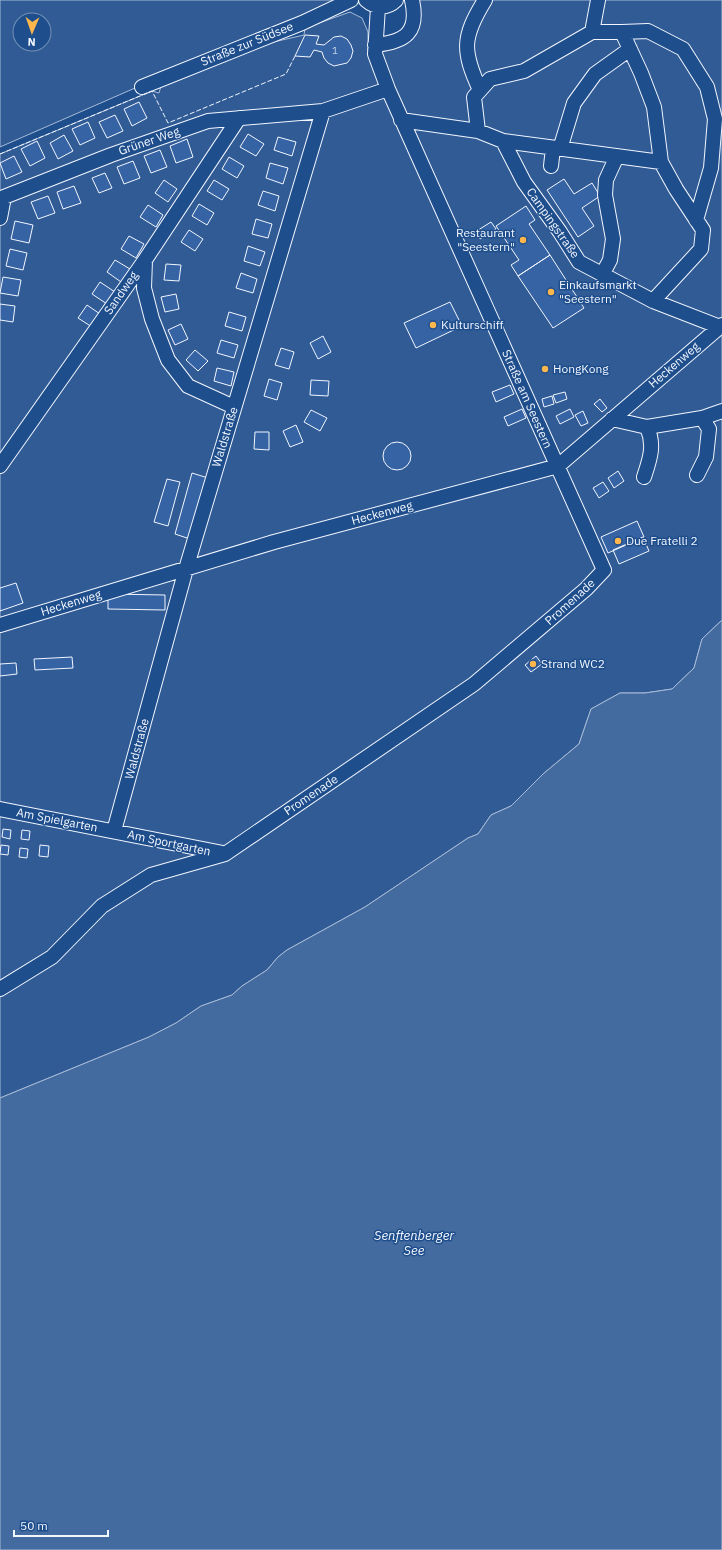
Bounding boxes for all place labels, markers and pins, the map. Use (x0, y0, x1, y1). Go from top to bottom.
place label: Restaurant "Seestern" (456, 225, 515, 254)
marker: Restaurant "Seestern" (518, 235, 528, 245)
place label: Einkaufsmarkt "Seestern" (559, 277, 637, 306)
marker: Einkaufsmarkt "Seestern" (546, 287, 556, 297)
place label: Kulturschiff (441, 317, 504, 332)
marker: Kulturschiff (428, 320, 438, 330)
place label: HongKong (553, 361, 609, 376)
marker: HongKong (540, 364, 550, 374)
place label: Due Fratelli 2 (626, 533, 698, 548)
marker: Due Fratelli 2 (613, 536, 623, 546)
place label: Strand WC2 (541, 656, 605, 671)
marker: Strand WC2 (528, 659, 538, 669)

